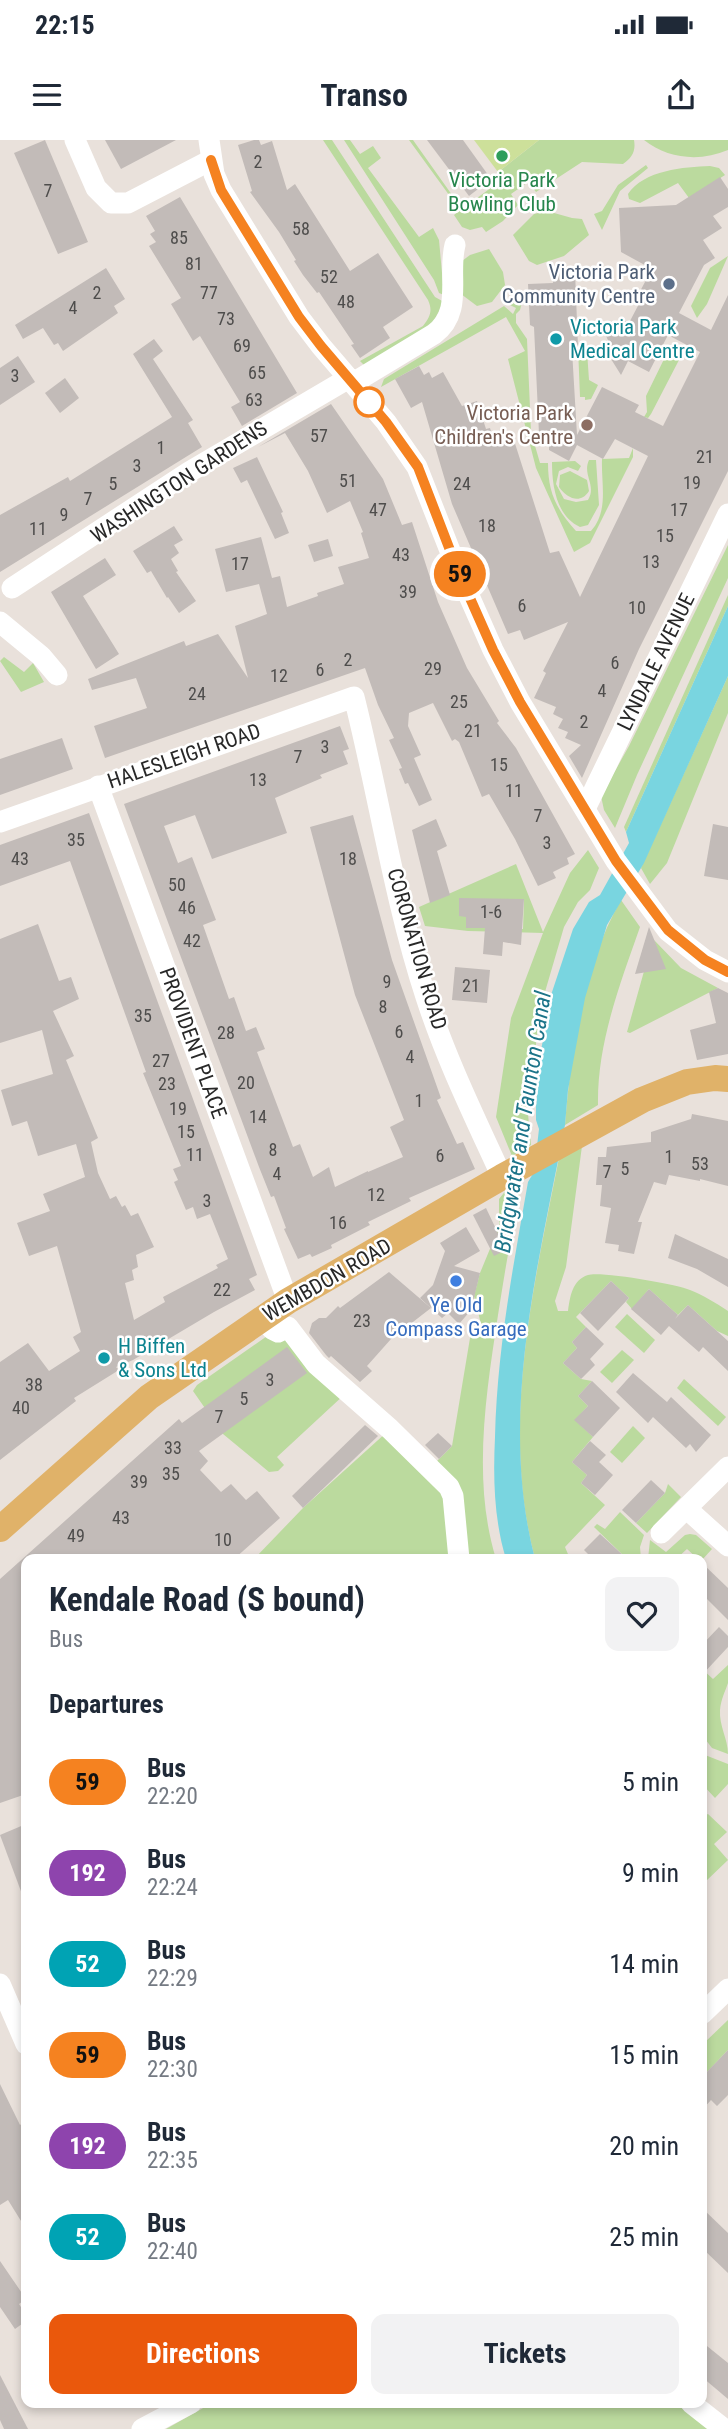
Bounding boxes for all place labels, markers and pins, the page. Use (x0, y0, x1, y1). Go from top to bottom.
marker: Victoria Park Bowling Club (494, 148, 510, 164)
place label: Victoria Park Bowling Club (448, 168, 556, 216)
place label: Victoria Park Community Centre (502, 260, 656, 308)
marker: Victoria Park Community Centre (661, 276, 677, 292)
place label: Victoria Park Medical Centre (570, 315, 695, 363)
marker: Victoria Park Medical Centre (548, 331, 564, 347)
unlabelled marker (354, 387, 384, 417)
place label: Victoria Park Children's Centre (434, 401, 574, 449)
marker: Victoria Park Children's Centre (579, 417, 595, 433)
marker: Ye Old Compass Garage (448, 1273, 464, 1289)
place label: Ye Old Compass Garage (385, 1293, 527, 1341)
place label: H Biffen & Sons Ltd (118, 1334, 207, 1382)
marker: H Biffen & Sons Ltd (96, 1350, 112, 1366)

